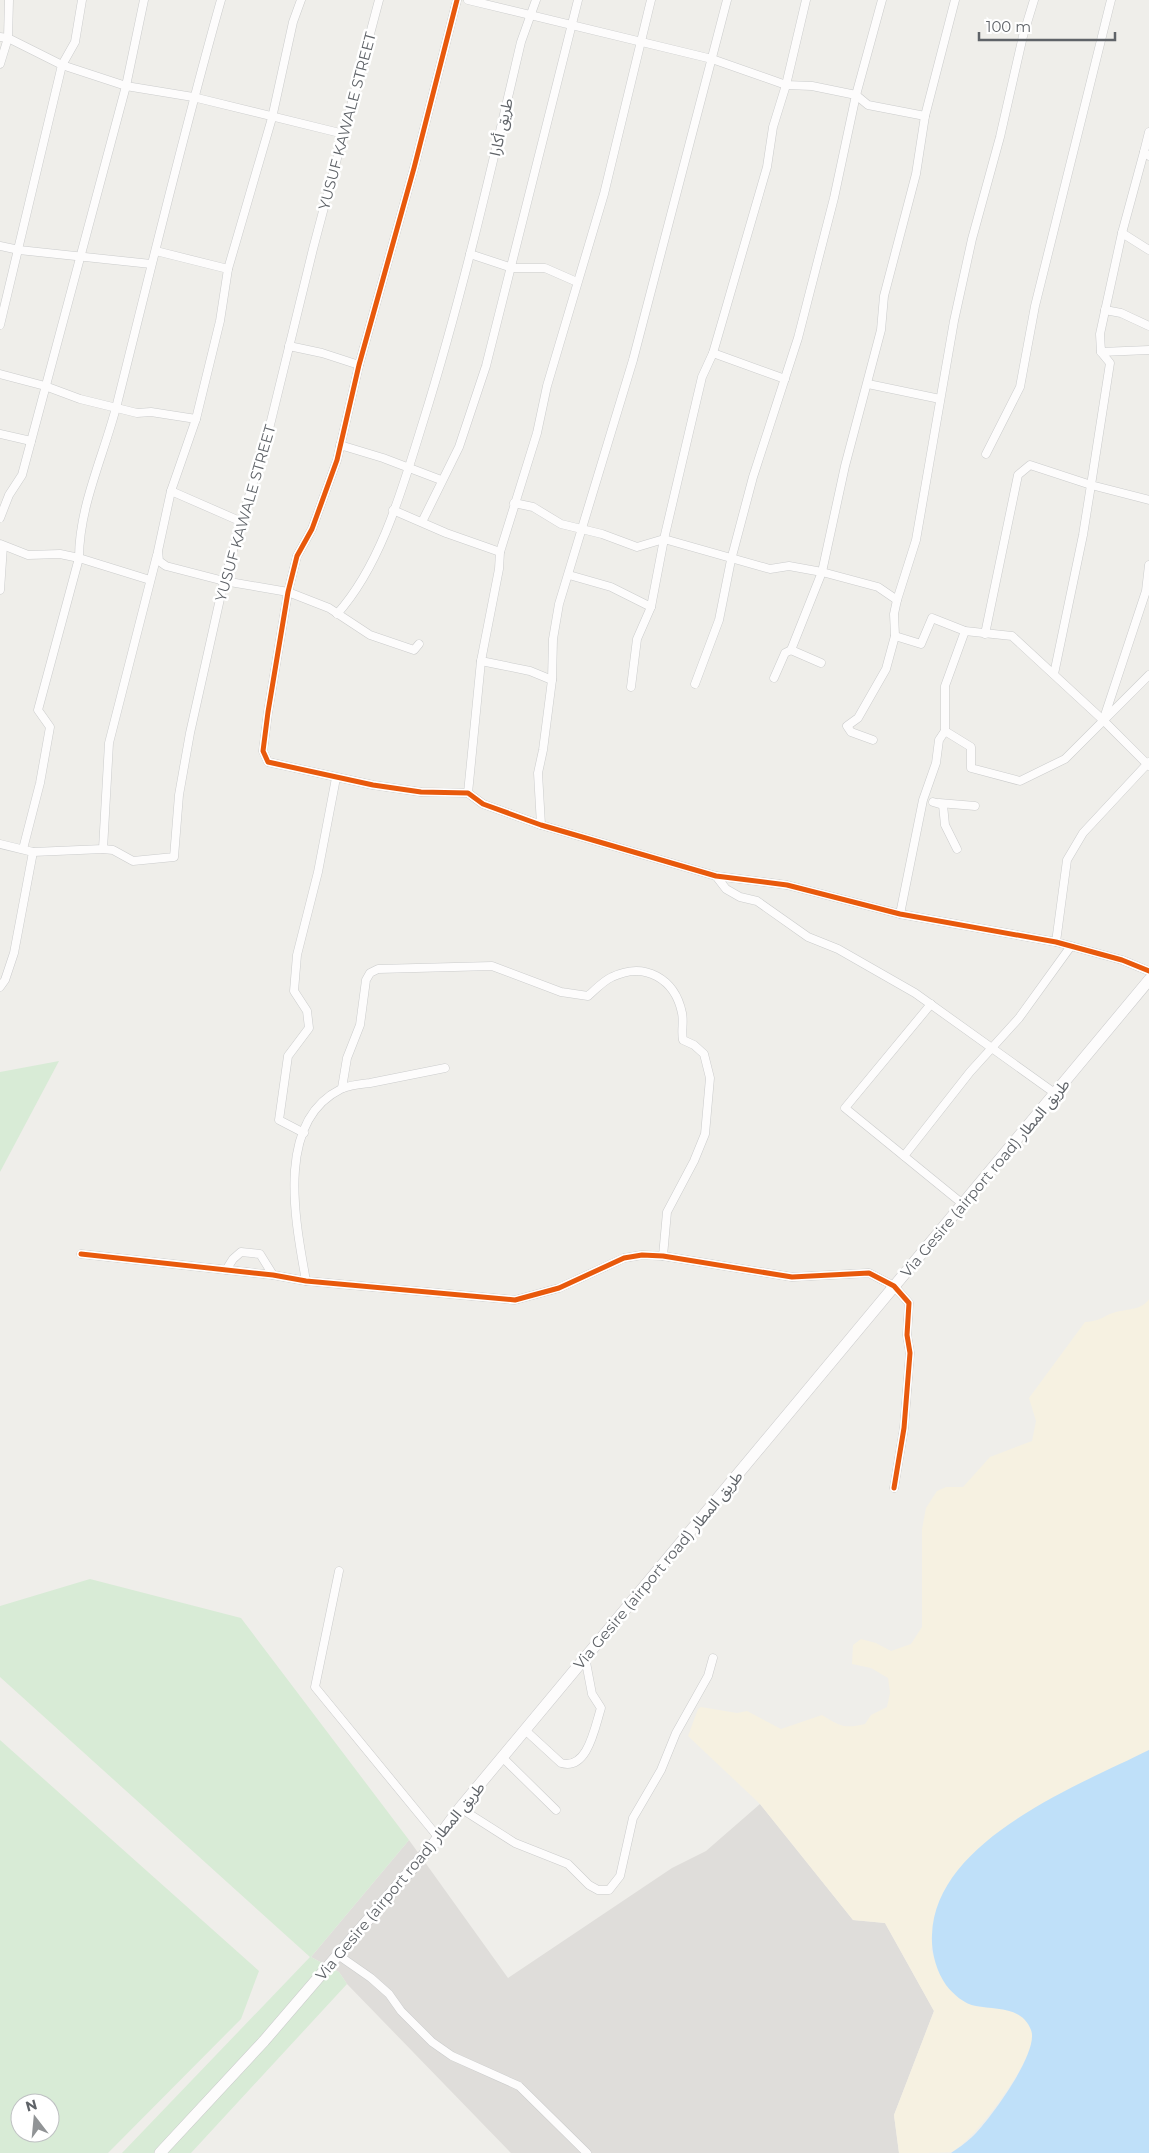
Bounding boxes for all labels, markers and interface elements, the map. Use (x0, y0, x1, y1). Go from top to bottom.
scale bar (979, 10, 1115, 42)
text: 100 m (986, 17, 1031, 36)
street label: YUSUF KAWALE STREET (314, 30, 380, 212)
street label: طريق أكارا (485, 96, 518, 158)
street label: YUSUF KAWALE STREET (211, 422, 279, 604)
street label: Via Gesire (airport road) طريق المطار (896, 1075, 1074, 1282)
street label: Via Gesire (airport road) طريق المطار (569, 1467, 747, 1674)
street label: Via Gesire (airport road) طريق المطار (311, 1778, 489, 1985)
north arrow (10, 2093, 60, 2143)
text: N (23, 2095, 39, 2116)

